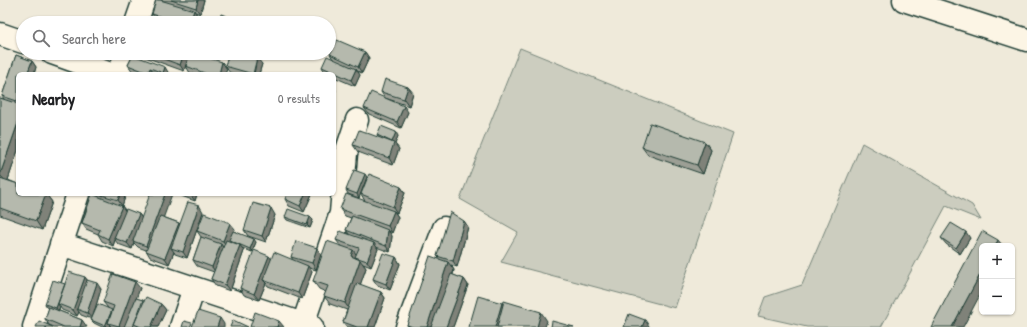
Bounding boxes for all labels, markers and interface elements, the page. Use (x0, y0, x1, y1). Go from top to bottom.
search box (16, 16, 336, 60)
icon: search (30, 27, 52, 49)
text: Search here (62, 28, 126, 49)
text: Nearby (32, 87, 75, 110)
text: 0 results (278, 89, 320, 107)
map controls (979, 243, 1015, 315)
button: + (979, 243, 1015, 279)
button: − (979, 279, 1015, 315)

